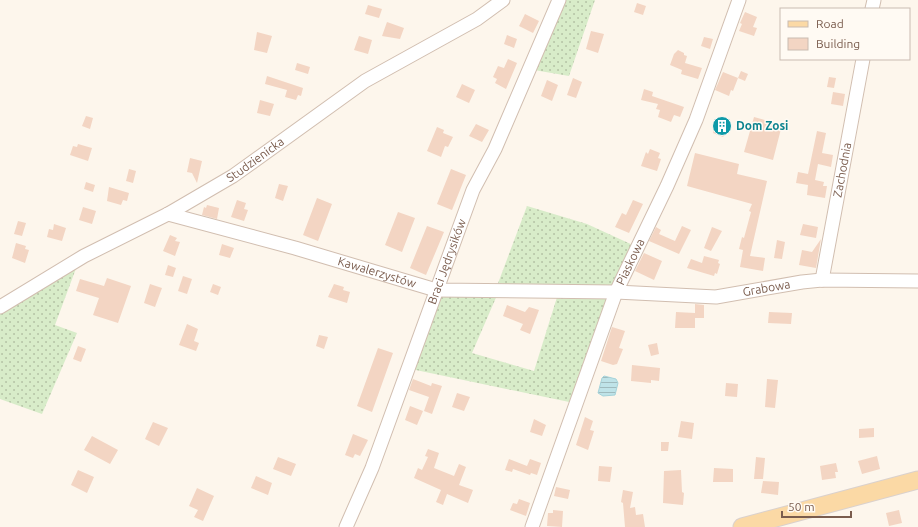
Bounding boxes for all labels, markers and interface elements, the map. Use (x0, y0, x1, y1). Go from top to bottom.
legend (780, 8, 910, 60)
text: Road (816, 17, 844, 30)
text: Building (816, 37, 860, 50)
building icon: Dom Zosi (711, 115, 733, 137)
place label: Dom Zosi (736, 119, 788, 132)
street label: Studzienicka (224, 134, 286, 184)
street label: Zachodnia (830, 141, 853, 198)
street label: Braci Jędrysików (425, 216, 468, 306)
street label: Piaskowa (613, 236, 647, 287)
street label: Kawalerzystów (337, 254, 418, 290)
street label: Grabowa (742, 277, 791, 298)
scale bar (782, 493, 851, 519)
text: 50 m (788, 500, 815, 513)

